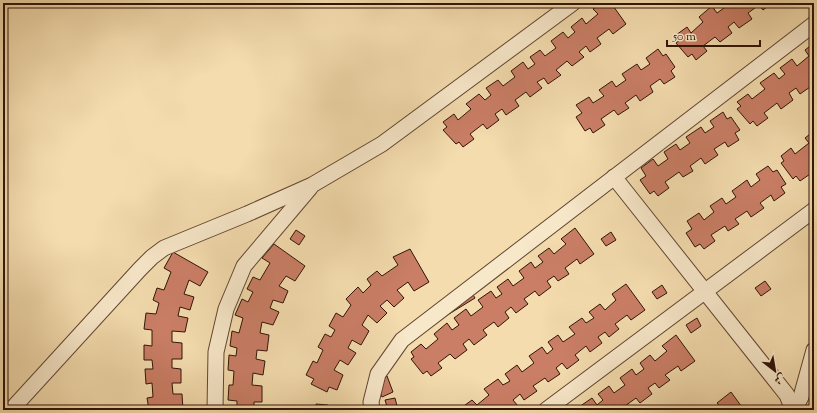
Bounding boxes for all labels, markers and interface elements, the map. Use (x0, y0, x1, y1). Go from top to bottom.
scale bar (667, 22, 760, 48)
text: 50 m (672, 28, 696, 46)
north arrow (755, 351, 795, 391)
text: ش (771, 369, 788, 388)

